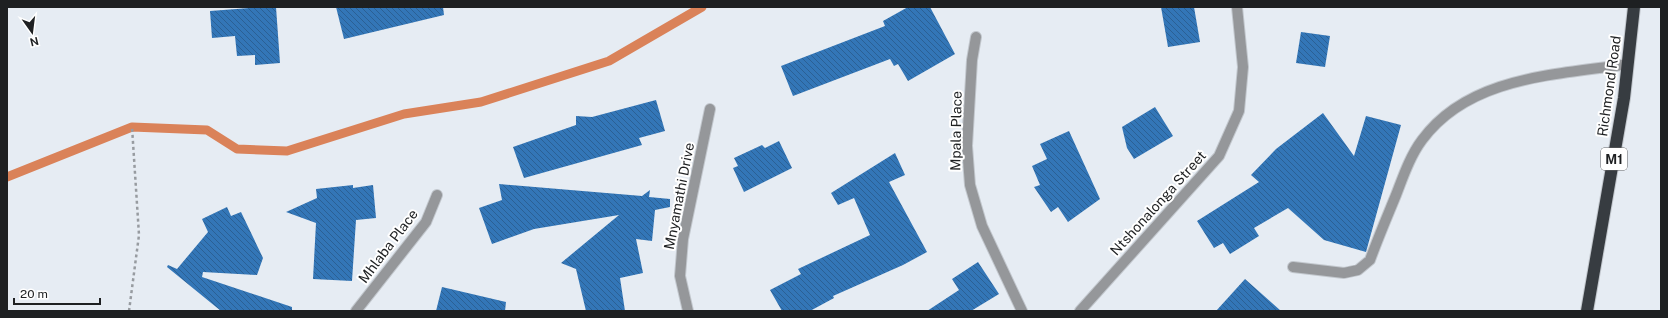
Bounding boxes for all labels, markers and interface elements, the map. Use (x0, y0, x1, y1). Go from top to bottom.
north arrow (12, 12, 52, 52)
text: N (29, 35, 40, 49)
street label: Richmond Road (1594, 35, 1624, 137)
street label: Mpala Place (947, 91, 965, 171)
street label: Mnyamathi Drive (661, 141, 697, 251)
street label: Ntshonalonga Street (1107, 147, 1209, 259)
road number: M1 (1601, 148, 1627, 170)
street label: Mhlaba Place (355, 206, 421, 286)
scale bar (14, 280, 100, 306)
text: 20 m (20, 287, 48, 301)

